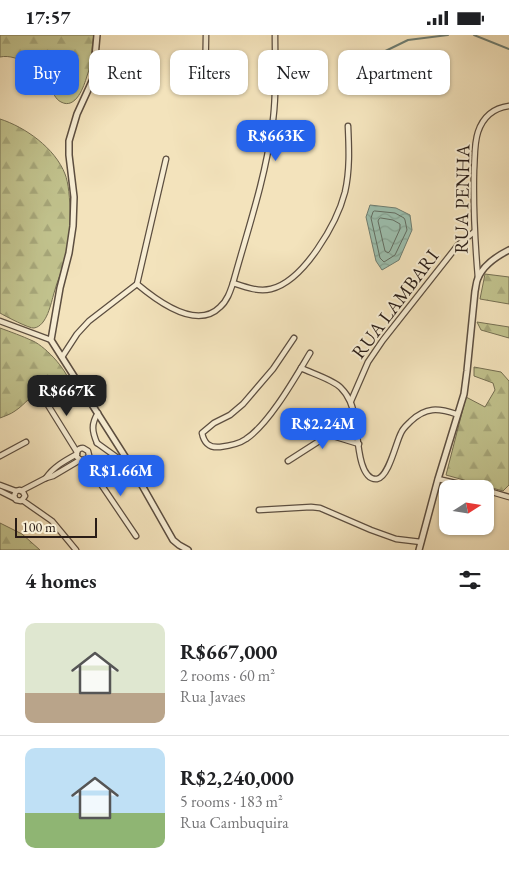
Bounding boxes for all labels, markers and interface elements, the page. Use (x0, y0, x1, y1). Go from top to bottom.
text: 17:57 (25, 5, 71, 30)
chip: Buy (15, 50, 79, 95)
chip: Rent (89, 50, 160, 95)
chip: Filters (170, 50, 248, 95)
chip: New (258, 50, 328, 95)
chip: Apartment (338, 50, 450, 95)
pin: R$663K (235, 119, 317, 162)
text: R$663K (247, 125, 305, 146)
street label: RUA PENHA (449, 143, 475, 254)
street label: RUA LAMBARI (346, 244, 444, 364)
pin: R$667K (26, 375, 108, 417)
text: R$667K (38, 380, 96, 401)
pin: R$2.24M (277, 407, 369, 450)
text: R$2.24M (291, 413, 355, 434)
pin: R$1.66M (75, 455, 167, 497)
text: R$1.66M (89, 460, 153, 481)
north arrow (439, 480, 494, 535)
map controls (439, 480, 494, 535)
scale bar (15, 515, 98, 538)
text: 100 m (22, 518, 56, 536)
icon: filters (456, 566, 484, 594)
text: 4 homes (25, 567, 97, 594)
text: R$667,000 (180, 638, 277, 665)
icon: home (65, 643, 125, 703)
text: 2 rooms · 60 m² (180, 665, 275, 686)
text: Rua Javaes (180, 686, 246, 707)
text: R$2,240,000 (180, 764, 294, 791)
icon: home (65, 768, 125, 828)
text: 5 rooms · 183 m² (180, 791, 283, 812)
text: Rua Cambuquira (180, 812, 289, 833)

